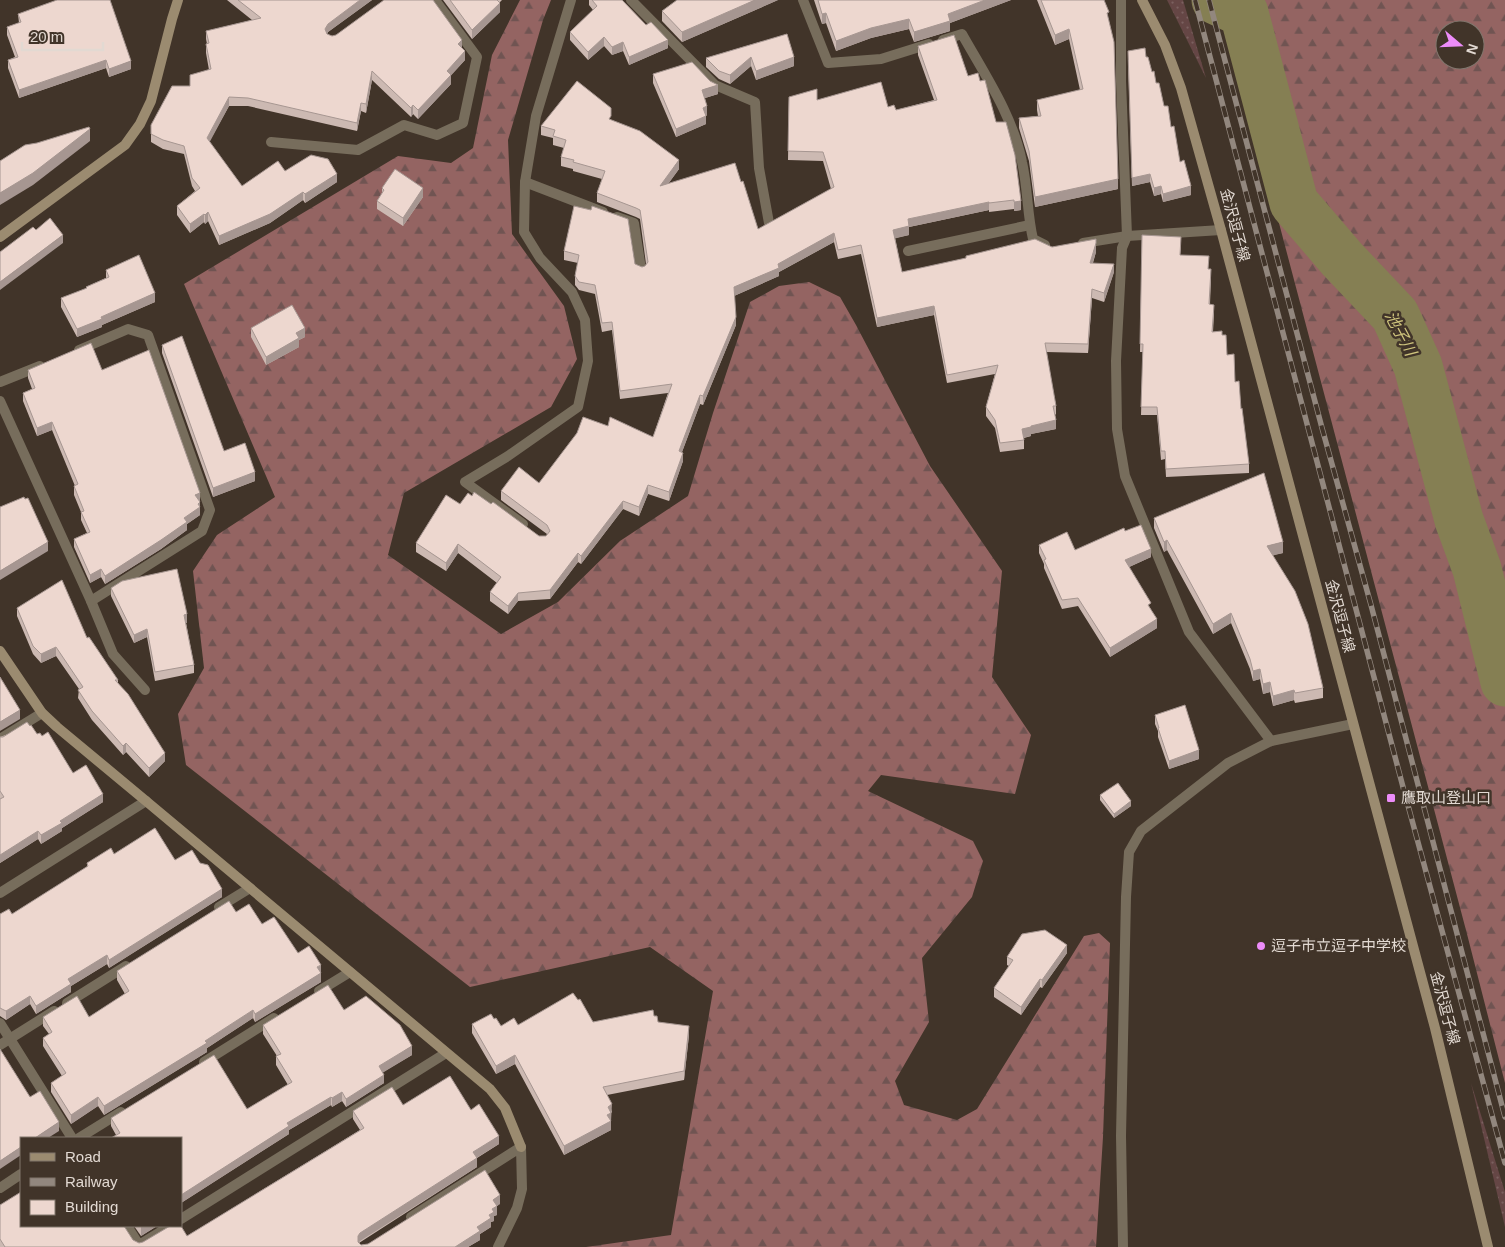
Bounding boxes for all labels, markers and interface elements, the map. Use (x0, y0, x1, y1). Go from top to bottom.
scale bar (22, 20, 104, 52)
north arrow (1435, 20, 1485, 70)
text: 20 m (30, 28, 63, 45)
text: N (1463, 42, 1482, 57)
street label: 金沢逗子線 (1218, 186, 1253, 263)
water label: 池子川 (1382, 308, 1420, 360)
street label: 金沢逗子線 (1323, 577, 1358, 654)
place label: 鷹取山登山口 (1401, 789, 1491, 806)
marker: 鷹取山登山口 (1385, 792, 1397, 804)
place label: 逗子市立逗子中学校 (1271, 937, 1406, 954)
marker: 逗子市立逗子中学校 (1255, 940, 1267, 952)
street label: 金沢逗子線 (1428, 969, 1463, 1046)
legend (20, 1137, 182, 1227)
text: Road (65, 1148, 101, 1165)
text: Railway (65, 1173, 118, 1190)
text: Building (65, 1198, 118, 1215)

